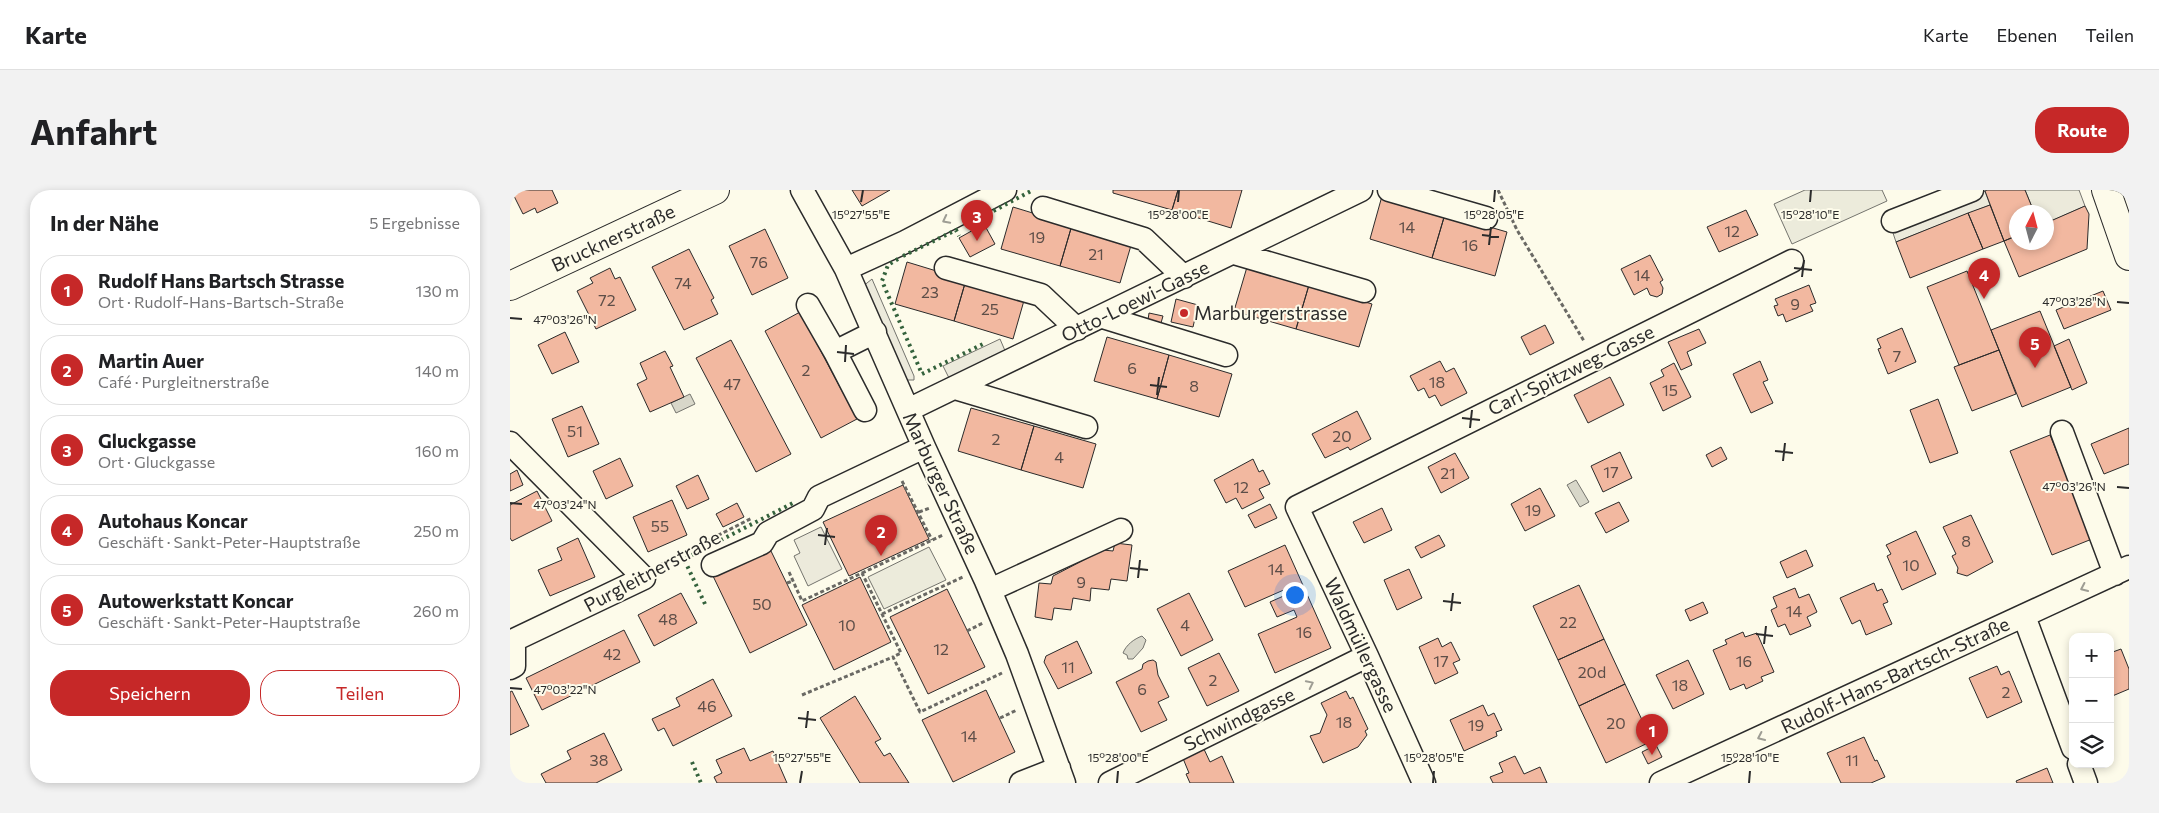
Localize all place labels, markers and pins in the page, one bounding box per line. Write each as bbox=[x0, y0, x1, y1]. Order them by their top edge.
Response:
pin: 3 bbox=[961, 200, 993, 241]
pin: 4 bbox=[1968, 258, 2000, 299]
place label: Marburgerstrasse bbox=[1194, 301, 1347, 324]
marker: Marburgerstrasse bbox=[1178, 307, 1190, 319]
pin: 5 bbox=[2019, 327, 2051, 368]
pin: 2 bbox=[865, 515, 897, 556]
pin: 1 bbox=[1636, 714, 1668, 755]

